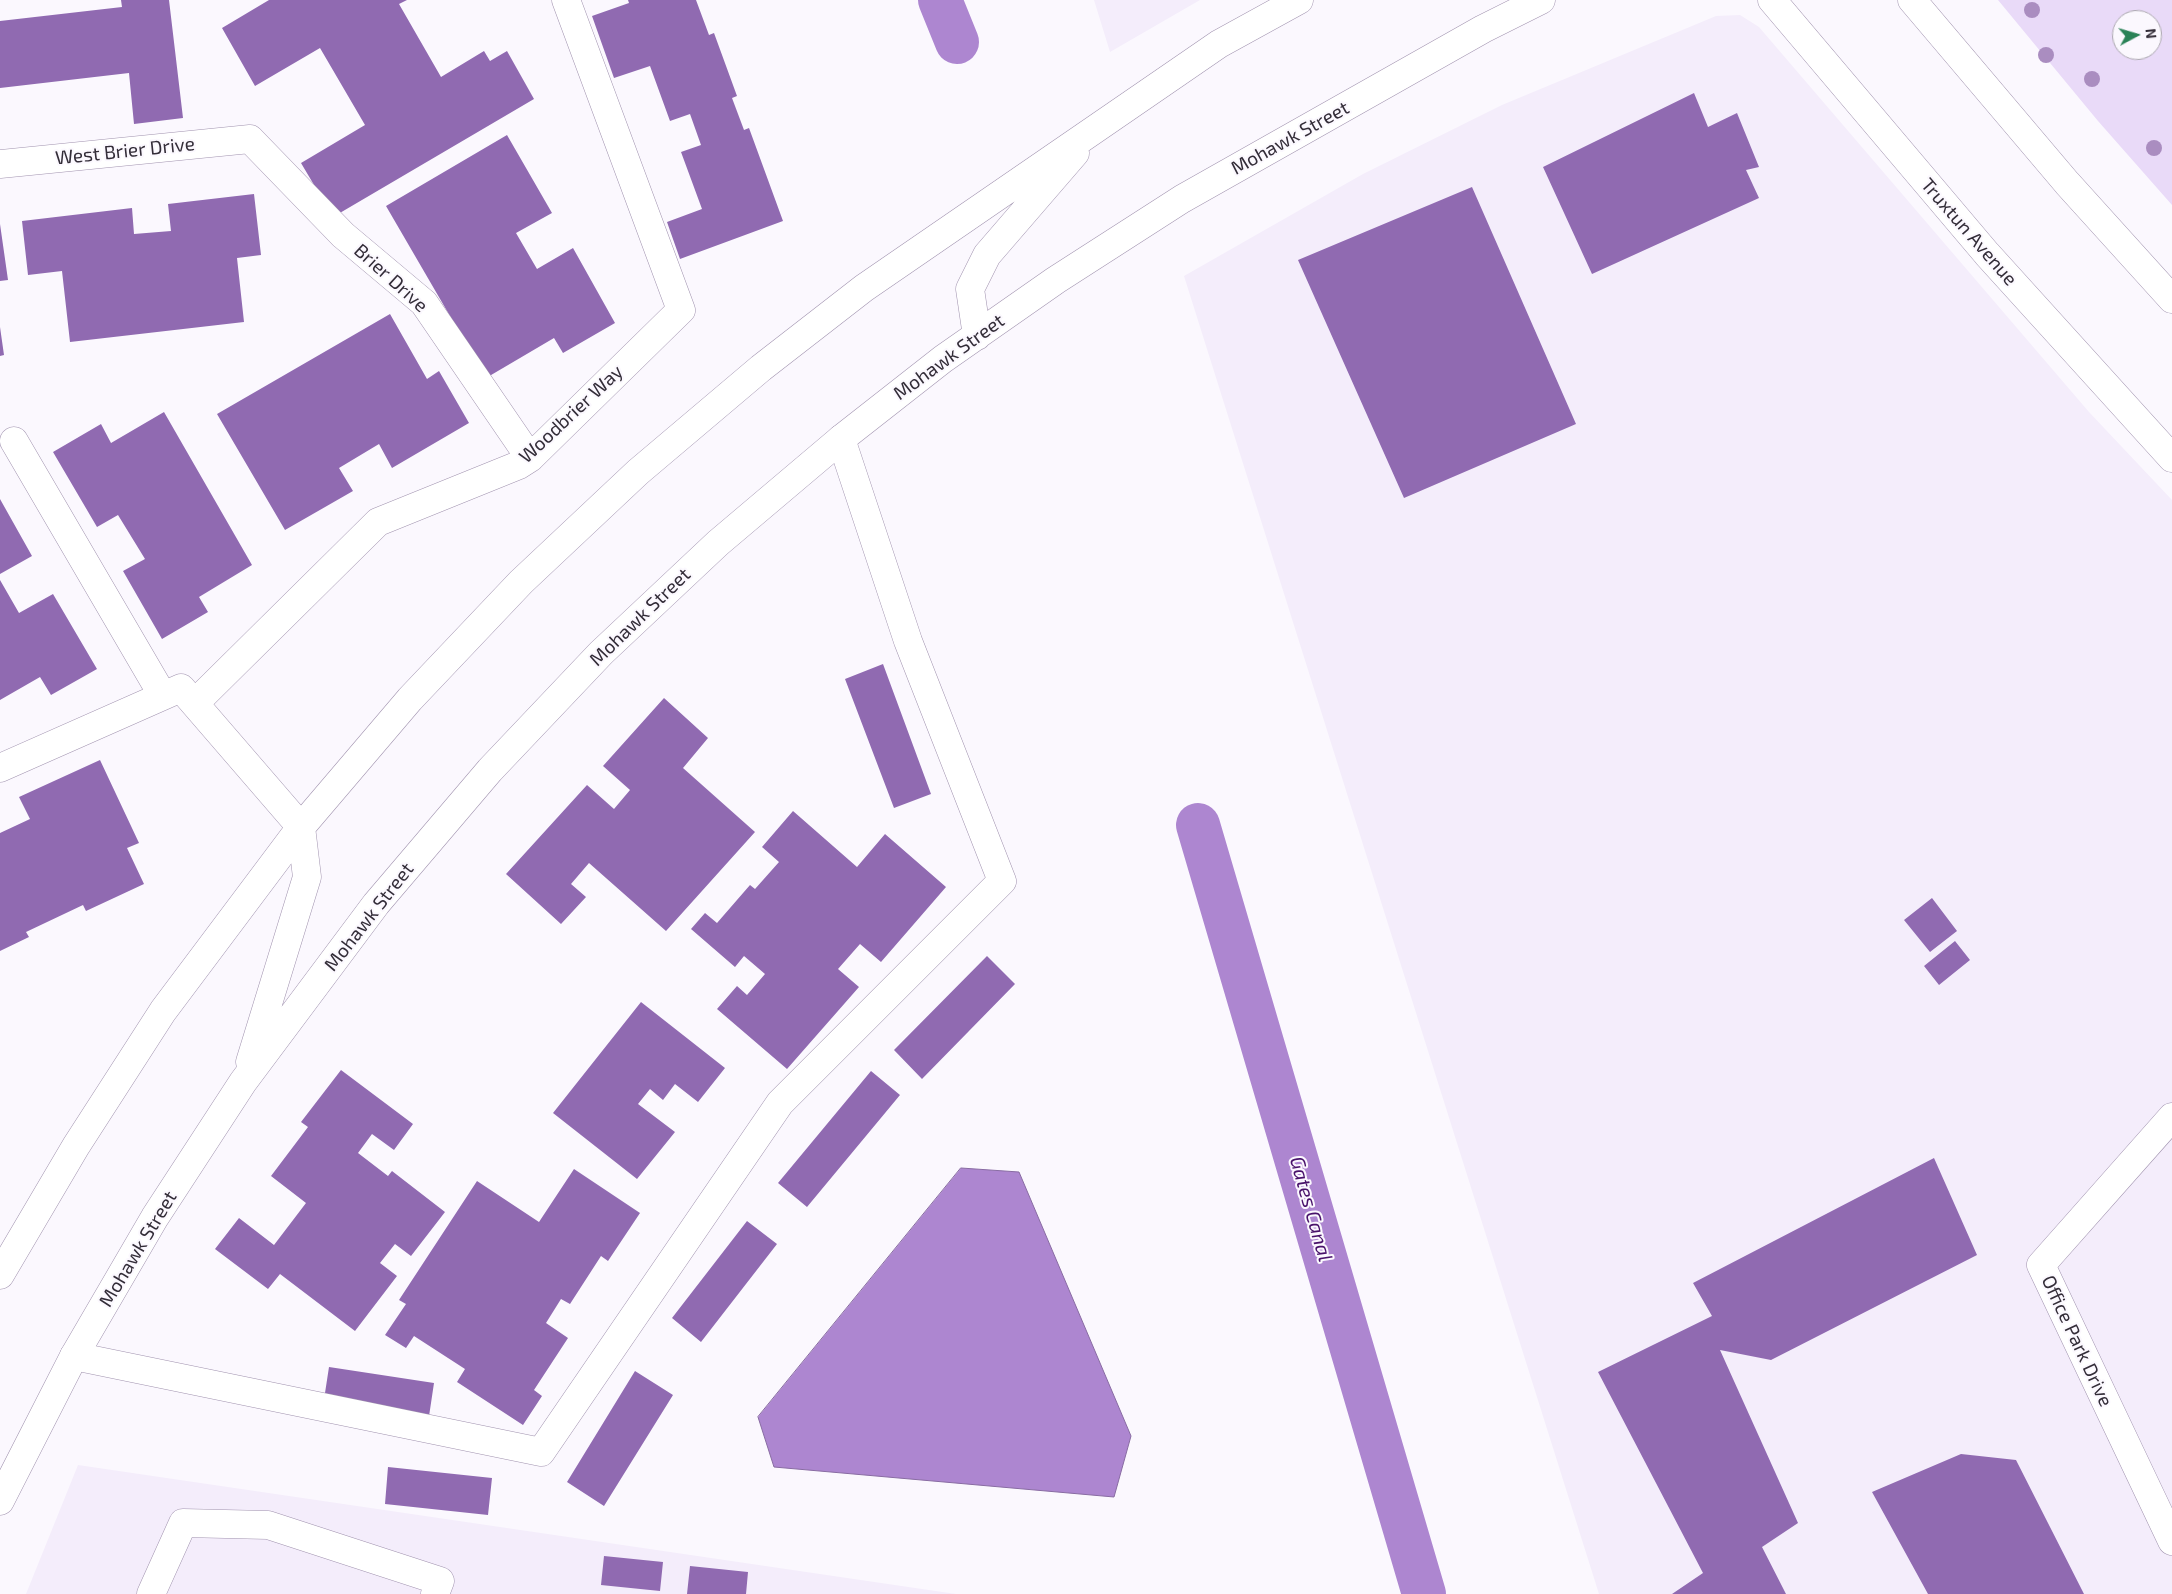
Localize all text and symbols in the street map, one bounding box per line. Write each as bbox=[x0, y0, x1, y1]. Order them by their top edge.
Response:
north arrow bbox=[2112, 10, 2162, 60]
text: N bbox=[2142, 28, 2160, 39]
street label: Mohawk Street bbox=[1227, 96, 1353, 180]
street label: West Brier Drive bbox=[54, 132, 196, 170]
street label: Truxtun Avenue bbox=[1916, 174, 2022, 290]
street label: Brier Drive bbox=[349, 239, 433, 317]
street label: Mohawk Street bbox=[889, 309, 1009, 405]
street label: Woodbrier Way bbox=[514, 360, 628, 468]
street label: Mohawk Street bbox=[585, 563, 695, 671]
street label: Mohawk Street bbox=[320, 858, 418, 976]
water label: Gates Canal bbox=[1285, 1154, 1337, 1264]
street label: Mohawk Street bbox=[94, 1187, 182, 1311]
street label: Office Park Drive bbox=[2037, 1272, 2117, 1410]

